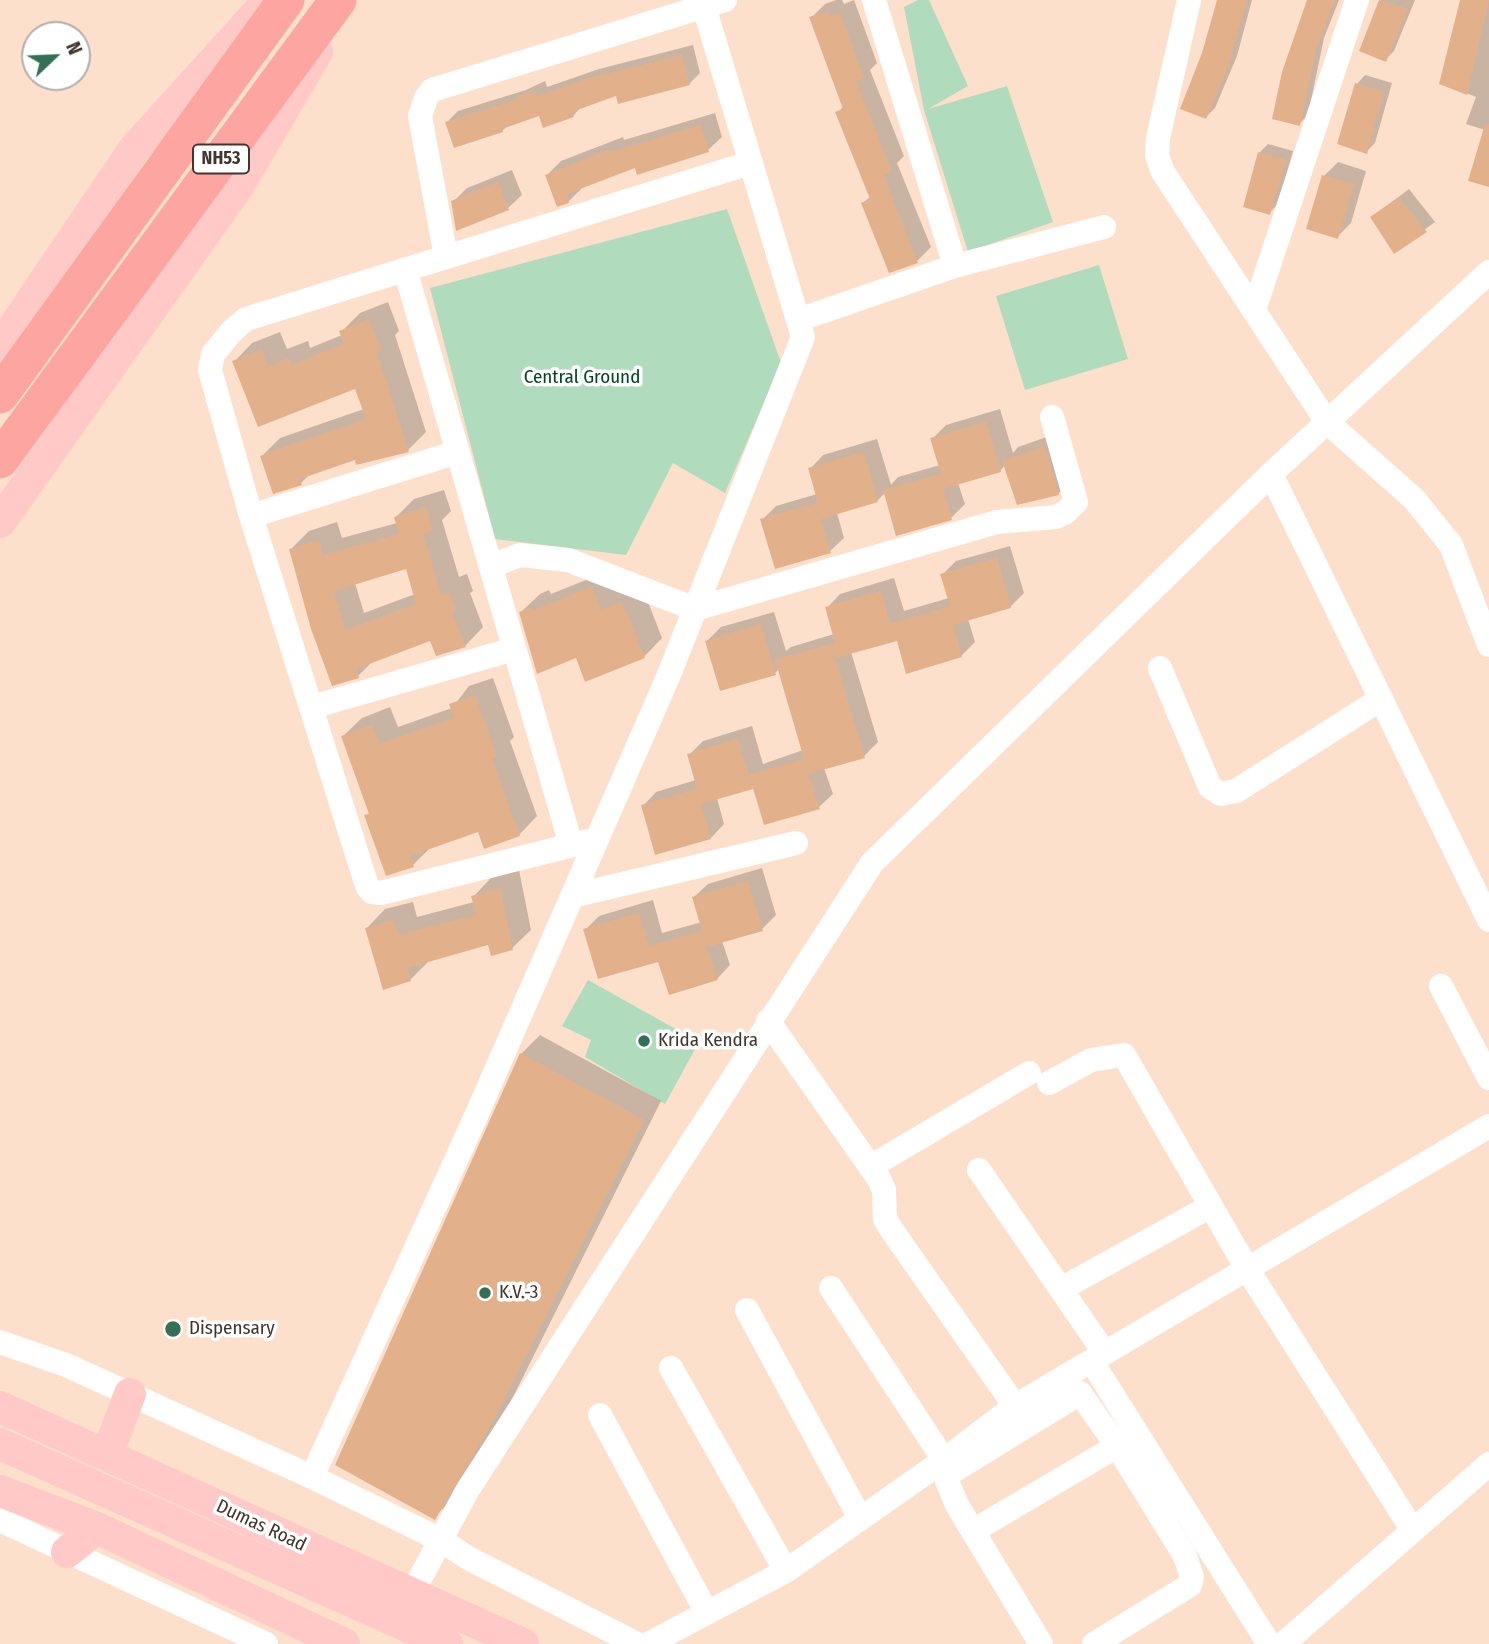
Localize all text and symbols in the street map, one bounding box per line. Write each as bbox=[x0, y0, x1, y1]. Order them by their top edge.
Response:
north arrow bbox=[21, 21, 91, 91]
text: N bbox=[61, 39, 87, 58]
road number: NH53 bbox=[193, 144, 249, 174]
park label: Central Ground bbox=[524, 367, 640, 389]
place label: Krida Kendra bbox=[658, 1030, 758, 1052]
marker: Krida Kendra bbox=[636, 1033, 652, 1049]
place label: K.V.-3 bbox=[499, 1282, 538, 1304]
marker: K.V.-3 bbox=[477, 1285, 493, 1301]
place label: Dispensary bbox=[189, 1318, 275, 1340]
marker: Dispensary bbox=[163, 1319, 183, 1339]
street label: Dumas Road bbox=[212, 1495, 310, 1557]

